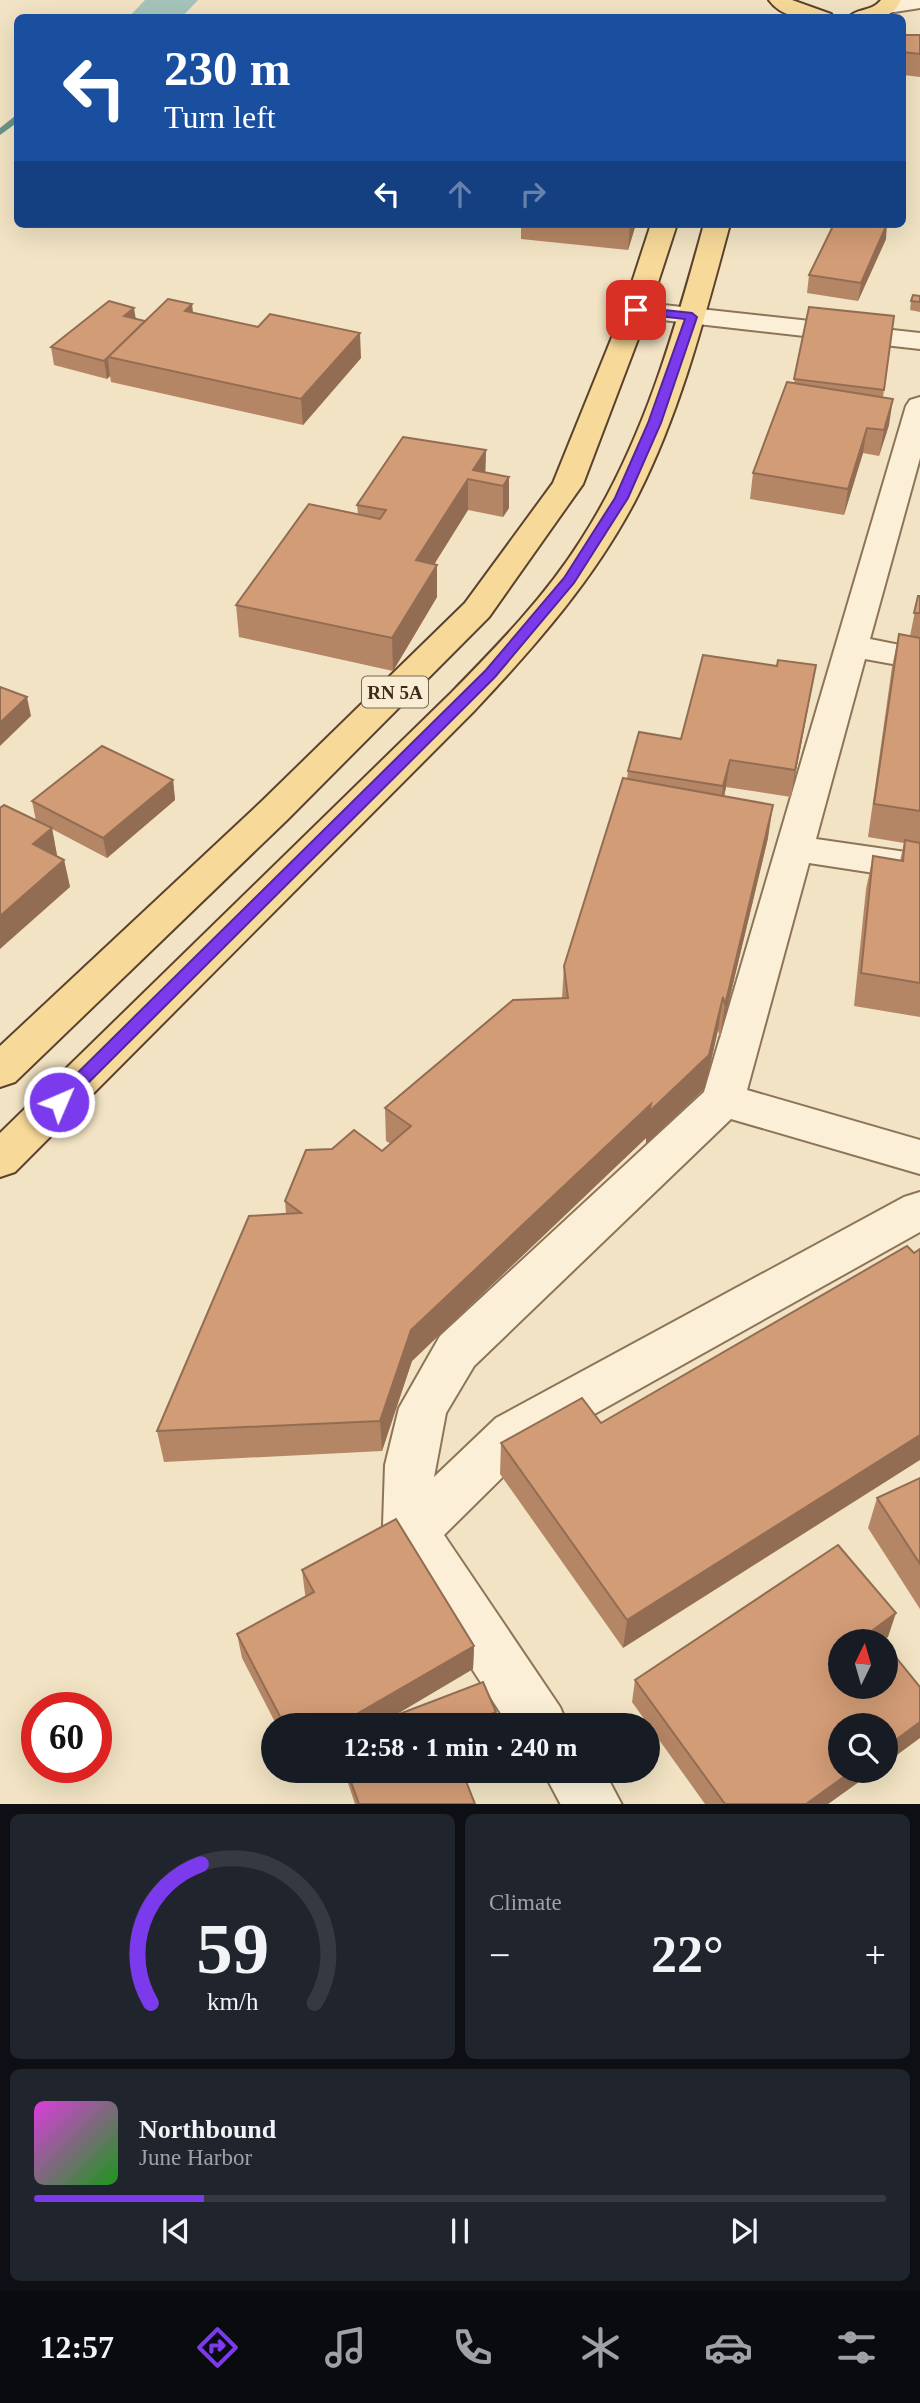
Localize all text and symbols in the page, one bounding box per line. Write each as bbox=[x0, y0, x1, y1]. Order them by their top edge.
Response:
text: 230 m bbox=[164, 41, 291, 96]
icon: left bbox=[49, 42, 140, 133]
text: Turn left bbox=[164, 99, 276, 135]
icon: left bbox=[368, 175, 406, 213]
icon: ahead bbox=[441, 175, 479, 213]
icon: right bbox=[514, 175, 552, 213]
pin bbox=[606, 280, 666, 340]
icon: arrive bbox=[617, 291, 655, 329]
road number: RN 5A bbox=[362, 677, 428, 708]
position arrow bbox=[22, 1065, 96, 1139]
north arrow bbox=[828, 1629, 898, 1699]
map controls bbox=[828, 1629, 898, 1783]
speed limit sign: 60 bbox=[21, 1692, 112, 1783]
button: search bbox=[828, 1713, 898, 1783]
text: 12:58 · 1 min · 240 m bbox=[344, 1733, 578, 1762]
text: Climate bbox=[489, 1890, 562, 1915]
text: 59 bbox=[196, 1908, 269, 1989]
text: 22° bbox=[651, 1926, 724, 1983]
text: − bbox=[489, 1934, 510, 1976]
text: + bbox=[865, 1934, 886, 1976]
text: km/h bbox=[207, 1987, 259, 2014]
text: Northbound bbox=[139, 2115, 276, 2144]
text: June Harbor bbox=[139, 2145, 252, 2170]
icon: previous bbox=[157, 2212, 195, 2250]
icon: pause bbox=[441, 2212, 479, 2250]
icon: next bbox=[725, 2212, 763, 2250]
icon: directions bbox=[193, 2323, 242, 2372]
icon: music bbox=[321, 2323, 370, 2372]
icon: phone bbox=[448, 2323, 497, 2372]
icon: climate bbox=[576, 2323, 625, 2372]
icon: car bbox=[704, 2323, 753, 2372]
icon: filters bbox=[832, 2323, 881, 2372]
text: 12:57 bbox=[39, 2329, 114, 2365]

